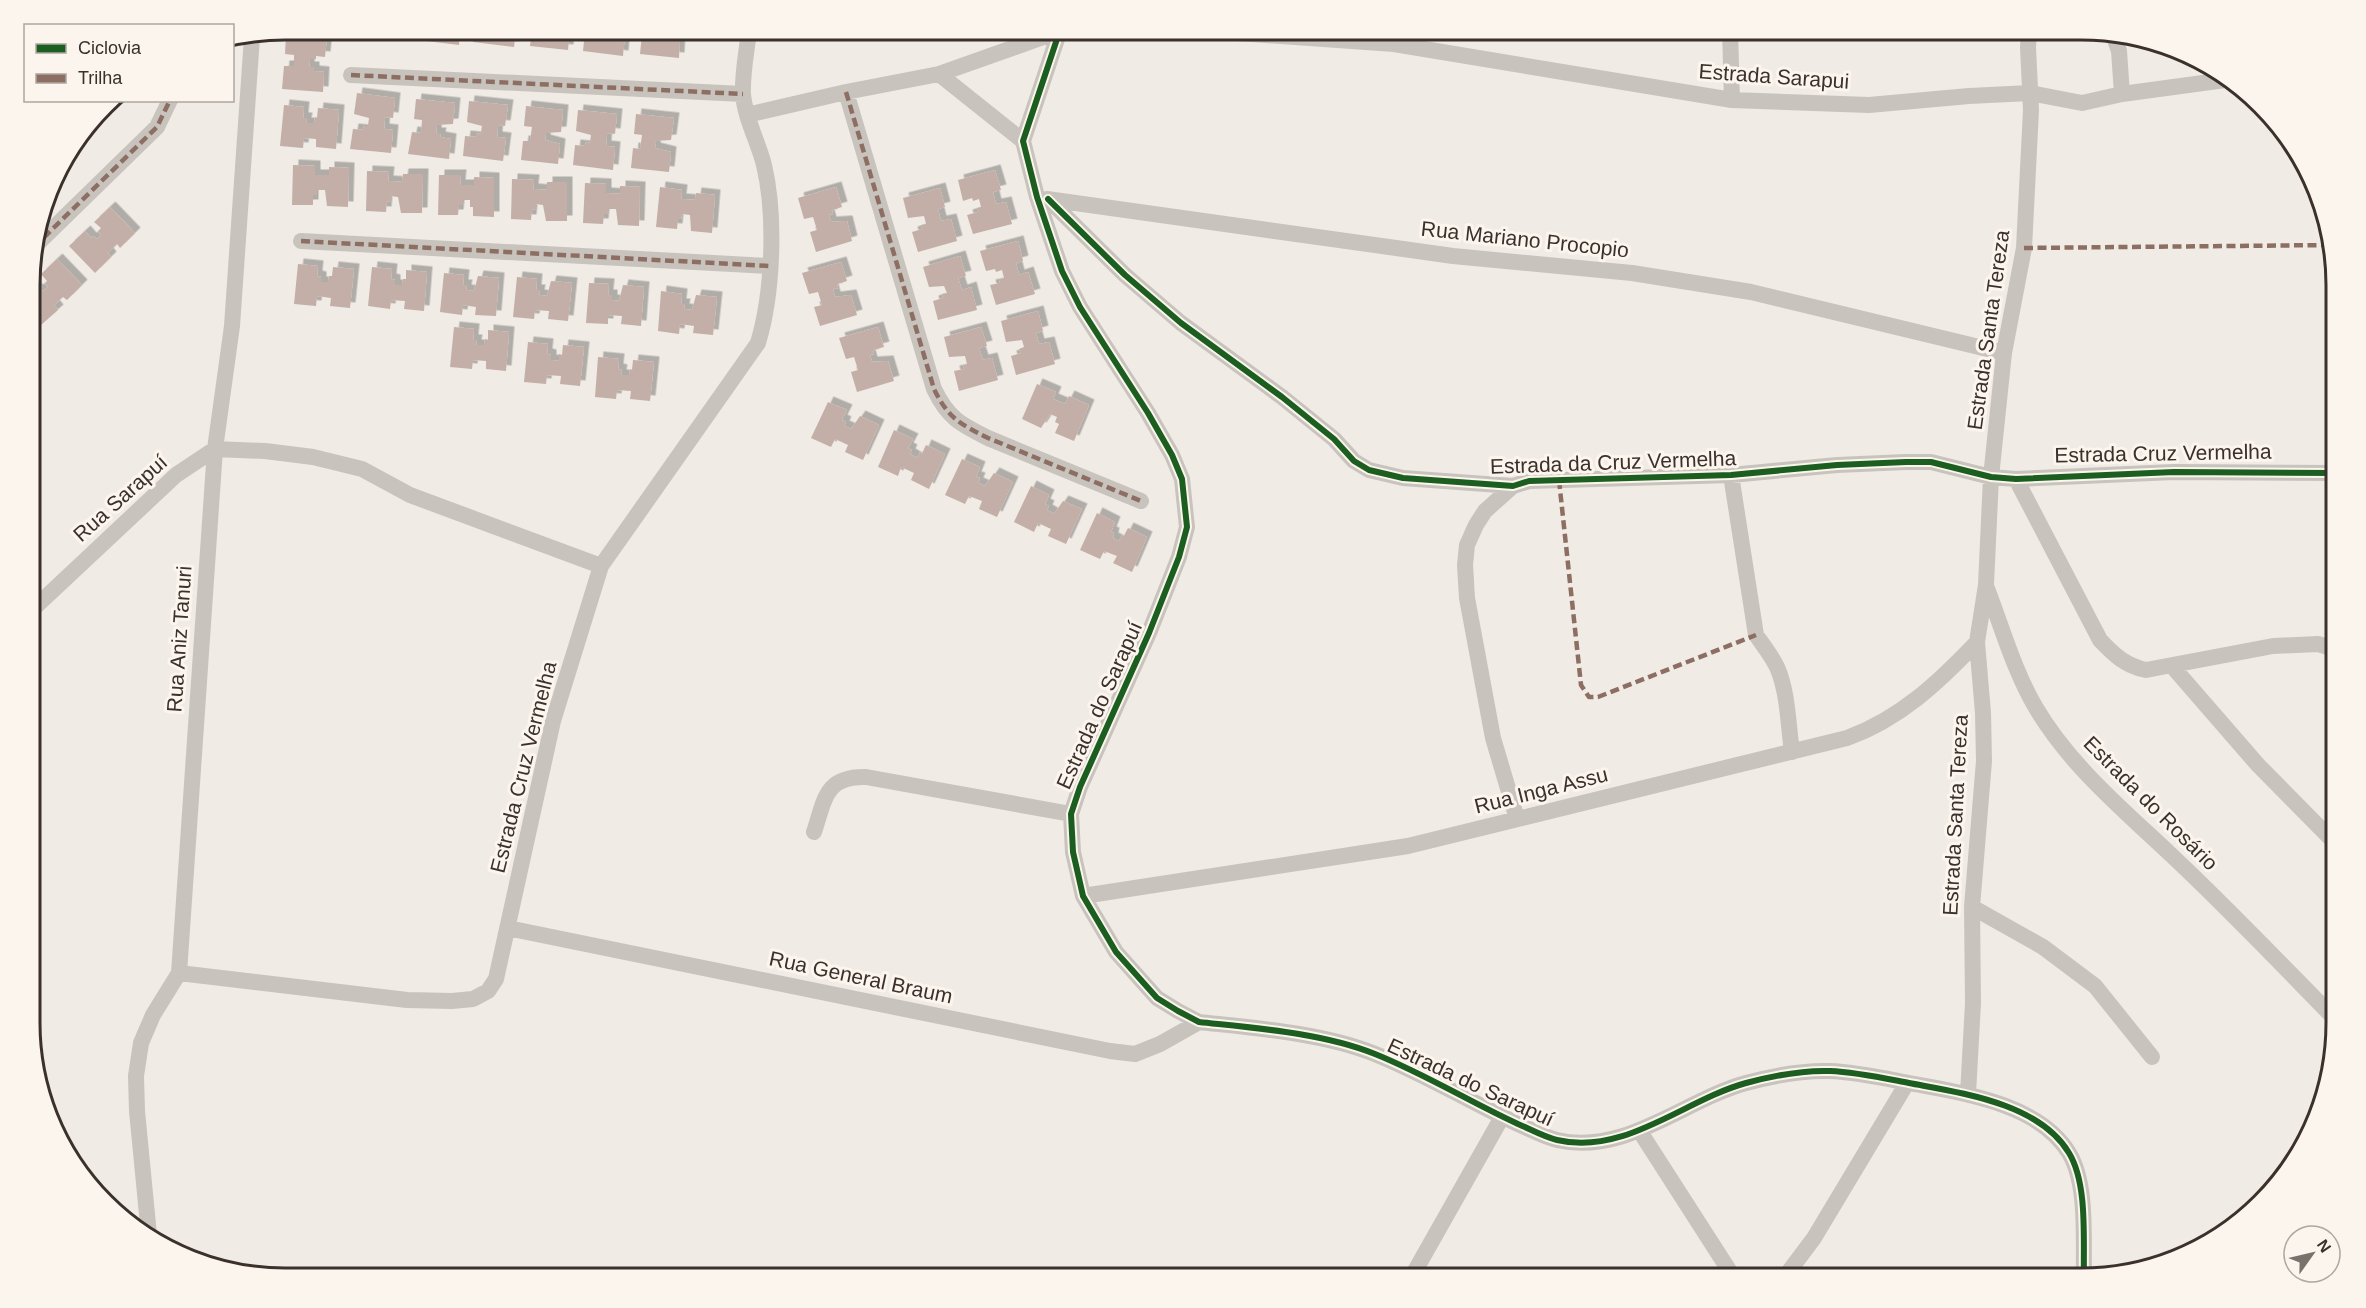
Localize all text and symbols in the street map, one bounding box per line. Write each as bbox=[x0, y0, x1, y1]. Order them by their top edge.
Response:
legend bbox=[24, 24, 234, 102]
text: Ciclovia bbox=[78, 38, 142, 58]
street label: Estrada Sarapui bbox=[1698, 59, 1850, 93]
text: Trilha bbox=[78, 68, 123, 88]
street label: Rua Mariano Procopio bbox=[1420, 217, 1630, 261]
street label: Estrada Santa Tereza bbox=[1963, 228, 2013, 431]
street label: Estrada Cruz Vermelha bbox=[2054, 440, 2272, 466]
street label: Estrada da Cruz Vermelha bbox=[1490, 446, 1737, 478]
street label: Rua Sarapuí bbox=[68, 450, 172, 546]
street label: Rua Aniz Tanuri bbox=[162, 565, 196, 713]
street label: Estrada do Sarapuí bbox=[1052, 618, 1146, 792]
street label: Estrada Cruz Vermelha bbox=[486, 659, 560, 875]
street label: Estrada Santa Tereza bbox=[1938, 713, 1972, 916]
street label: Estrada do Rosário bbox=[2079, 731, 2223, 875]
street label: Rua Inga Assu bbox=[1472, 762, 1610, 818]
street label: Rua General Braum bbox=[767, 946, 955, 1008]
street label: Estrada do Sarapuí bbox=[1384, 1033, 1558, 1131]
north arrow bbox=[2282, 1224, 2342, 1284]
text: N bbox=[2314, 1236, 2334, 1255]

